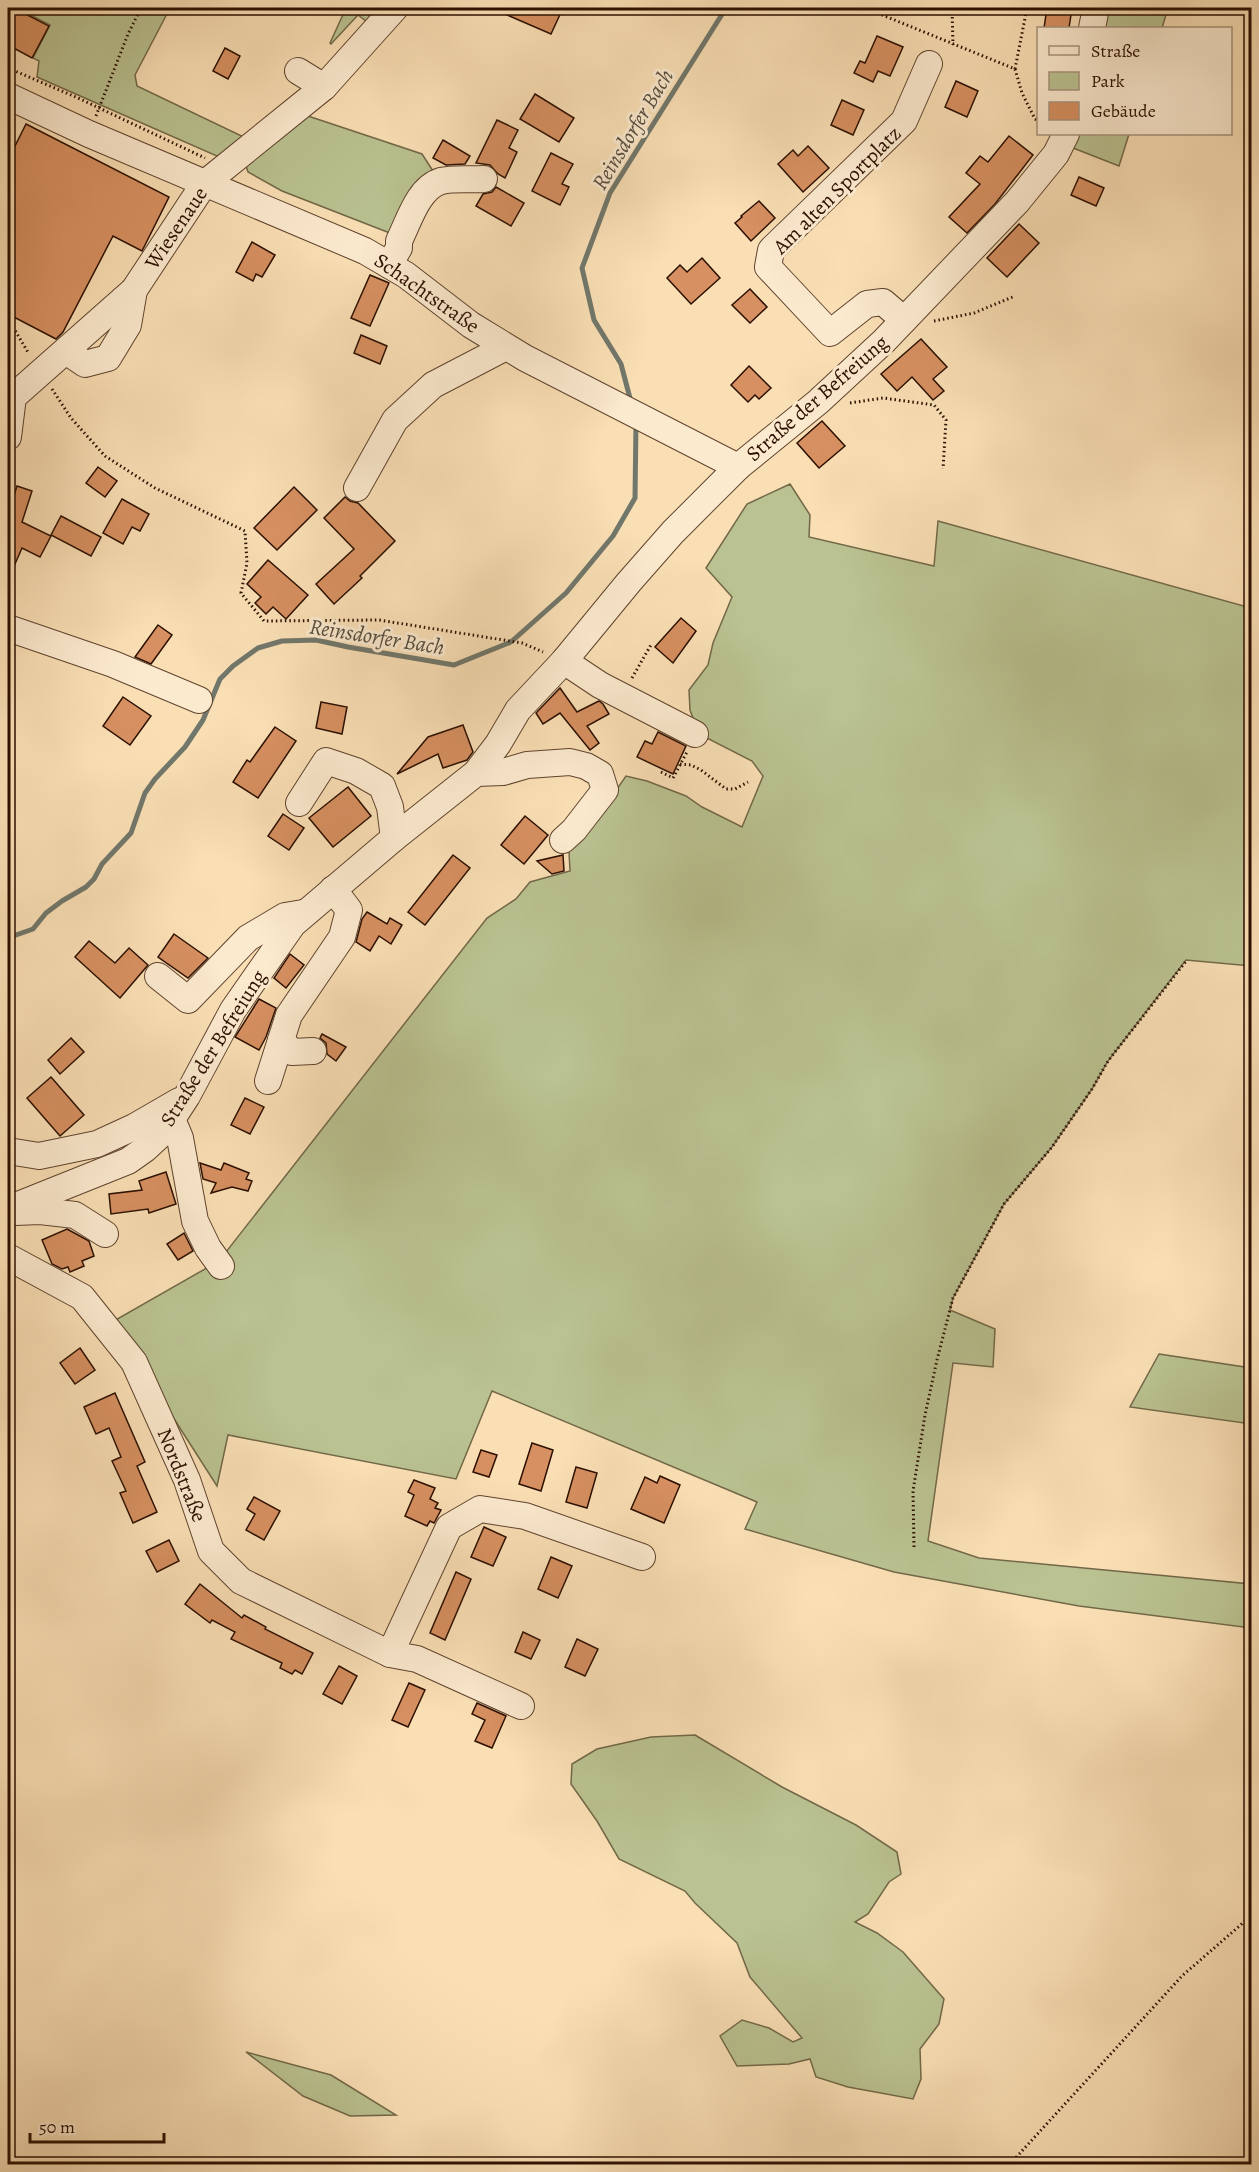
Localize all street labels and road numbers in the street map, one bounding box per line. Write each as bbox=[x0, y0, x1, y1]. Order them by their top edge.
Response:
street label: Am alten Sportplatz bbox=[766, 120, 907, 261]
street label: Wiesenaue bbox=[138, 181, 214, 276]
street label: Schachtstraße bbox=[369, 246, 485, 340]
street label: Straße der Befreiung bbox=[740, 328, 894, 468]
street label: Straße der Befreiung bbox=[153, 964, 273, 1132]
street label: Nordstraße bbox=[150, 1424, 214, 1526]

